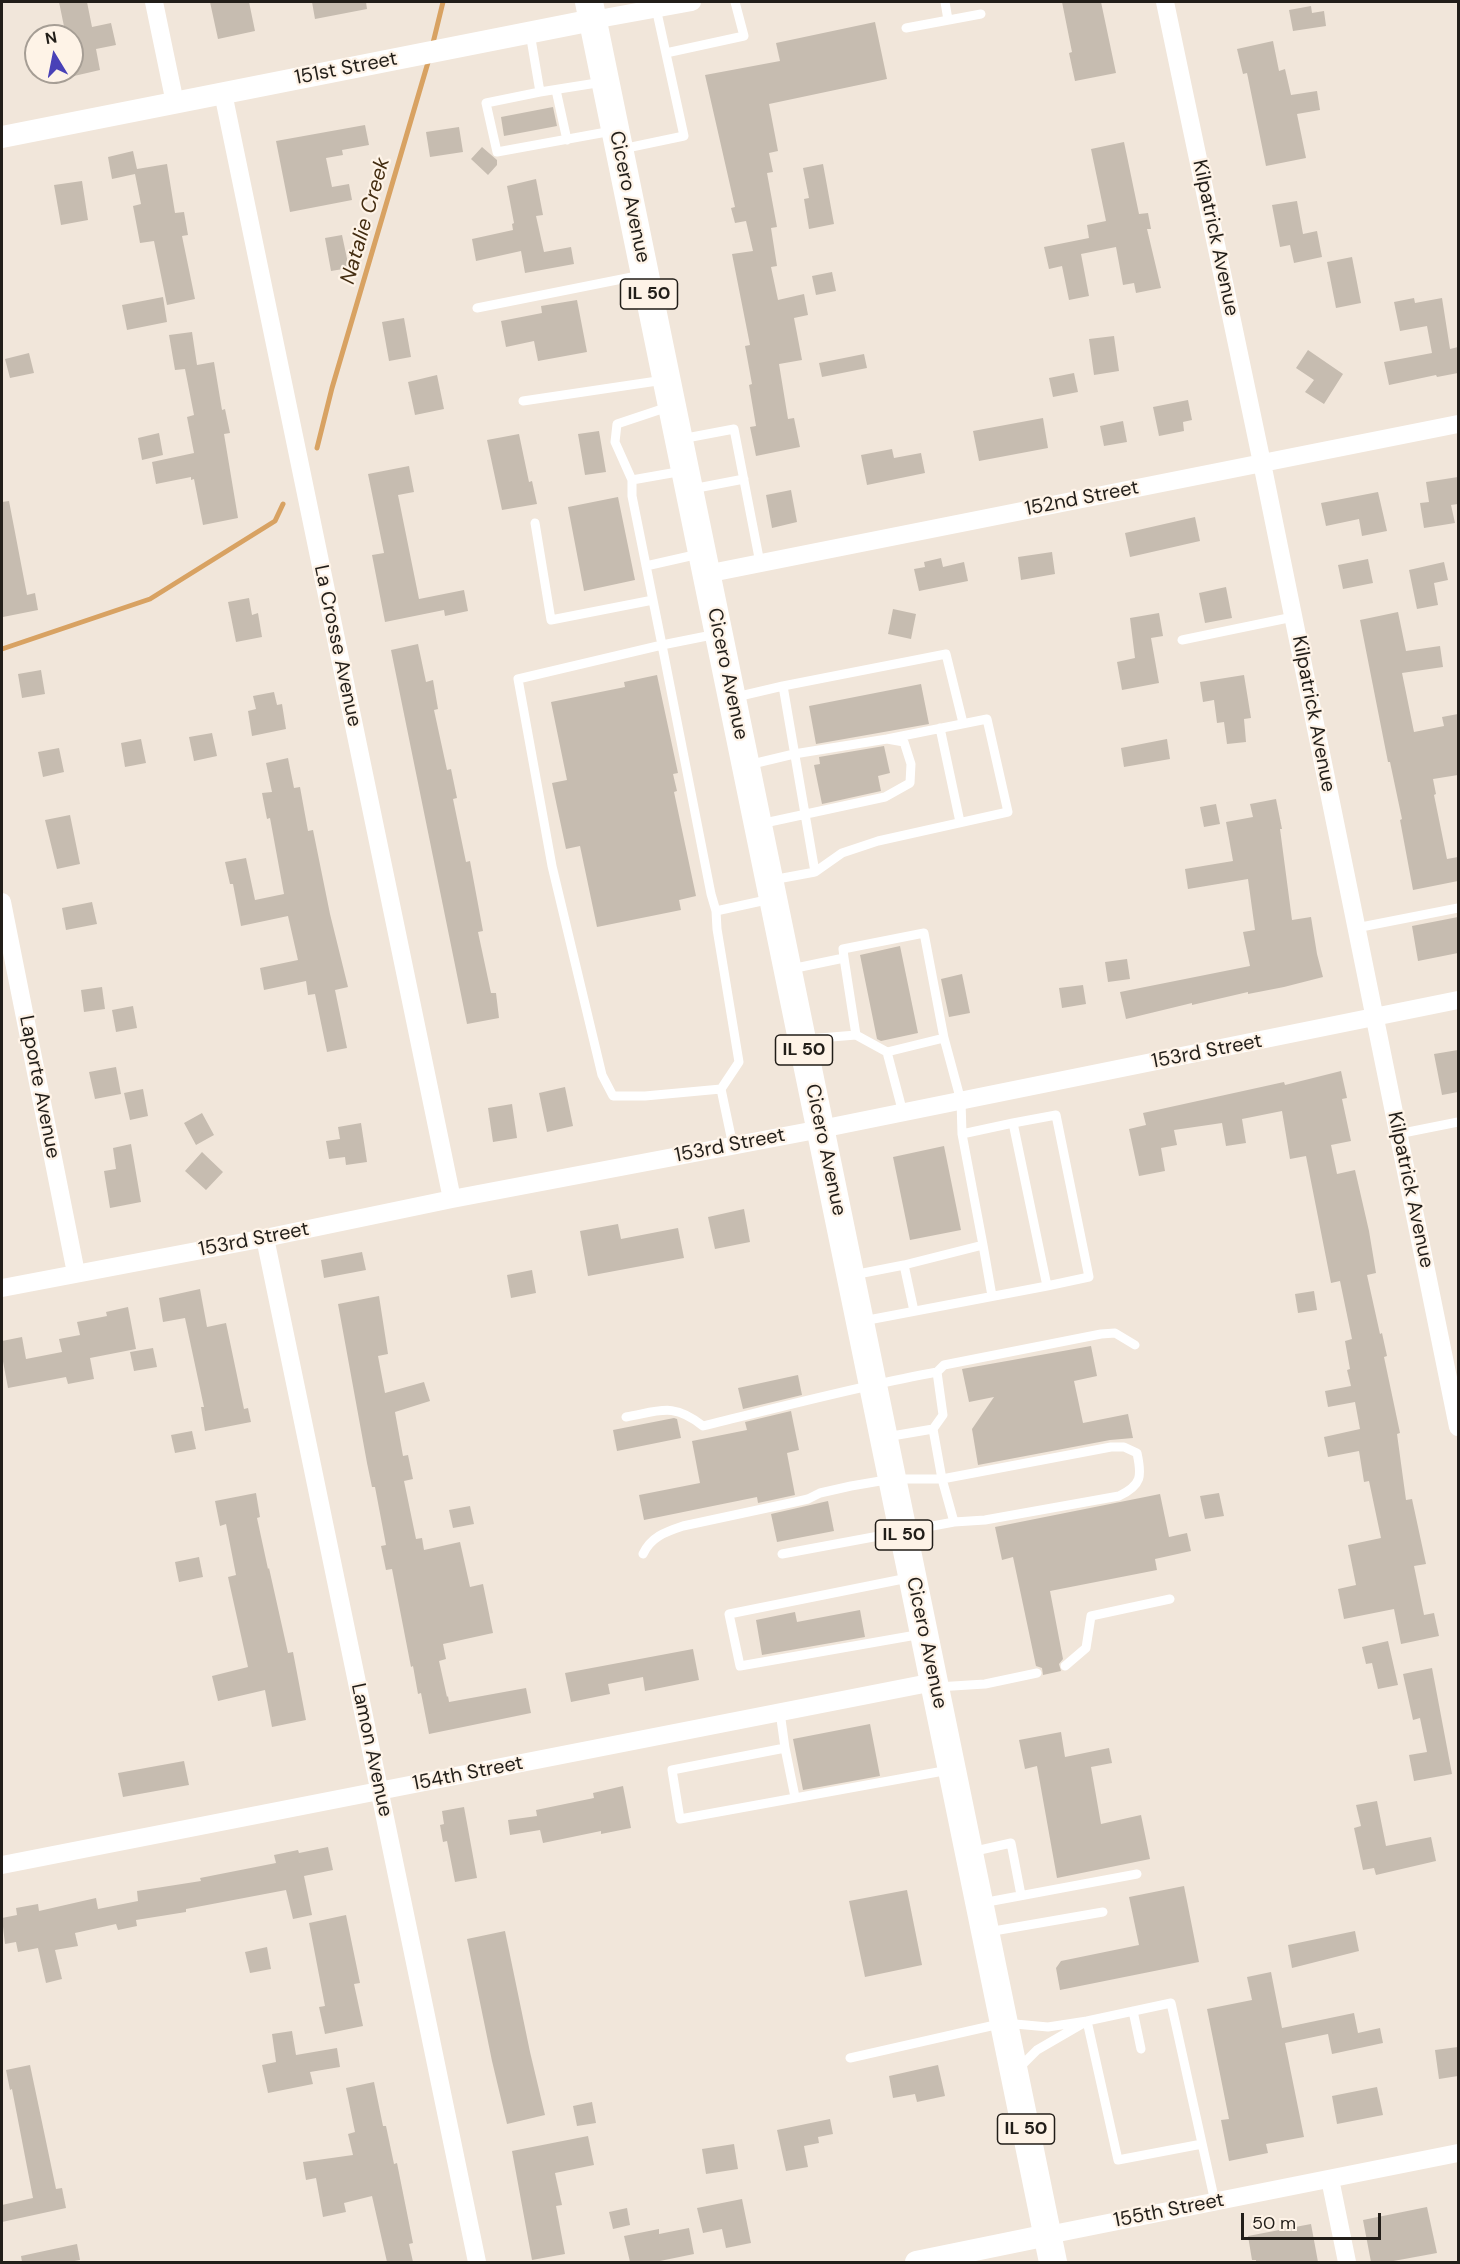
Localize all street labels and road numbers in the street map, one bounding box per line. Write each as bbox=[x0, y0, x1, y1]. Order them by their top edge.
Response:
street label: 151st Street bbox=[293, 47, 399, 91]
street label: Cicero Avenue bbox=[603, 129, 655, 265]
street label: Kilpatrick Avenue bbox=[1187, 158, 1243, 318]
road number: IL 50 bbox=[620, 279, 678, 309]
street label: 152nd Street bbox=[1023, 476, 1141, 522]
street label: La Crosse Avenue bbox=[308, 563, 366, 729]
street label: Cicero Avenue bbox=[701, 606, 753, 742]
street label: Kilpatrick Avenue bbox=[1286, 634, 1340, 794]
street label: Laporte Avenue bbox=[13, 1013, 65, 1161]
street label: 153rd Street bbox=[1150, 1030, 1264, 1074]
road number: IL 50 bbox=[776, 1035, 832, 1065]
street label: Cicero Avenue bbox=[799, 1082, 851, 1218]
street label: Kilpatrick Avenue bbox=[1382, 1110, 1438, 1270]
street label: 153rd Street bbox=[673, 1124, 787, 1168]
street label: 153rd Street bbox=[197, 1218, 311, 1262]
road number: IL 50 bbox=[876, 1520, 932, 1550]
street label: Cicero Avenue bbox=[900, 1575, 952, 1711]
street label: Lamon Avenue bbox=[345, 1681, 397, 1819]
street label: 154th Street bbox=[411, 1752, 525, 1796]
road number: IL 50 bbox=[998, 2114, 1054, 2144]
street label: 155th Street bbox=[1112, 2189, 1226, 2233]

